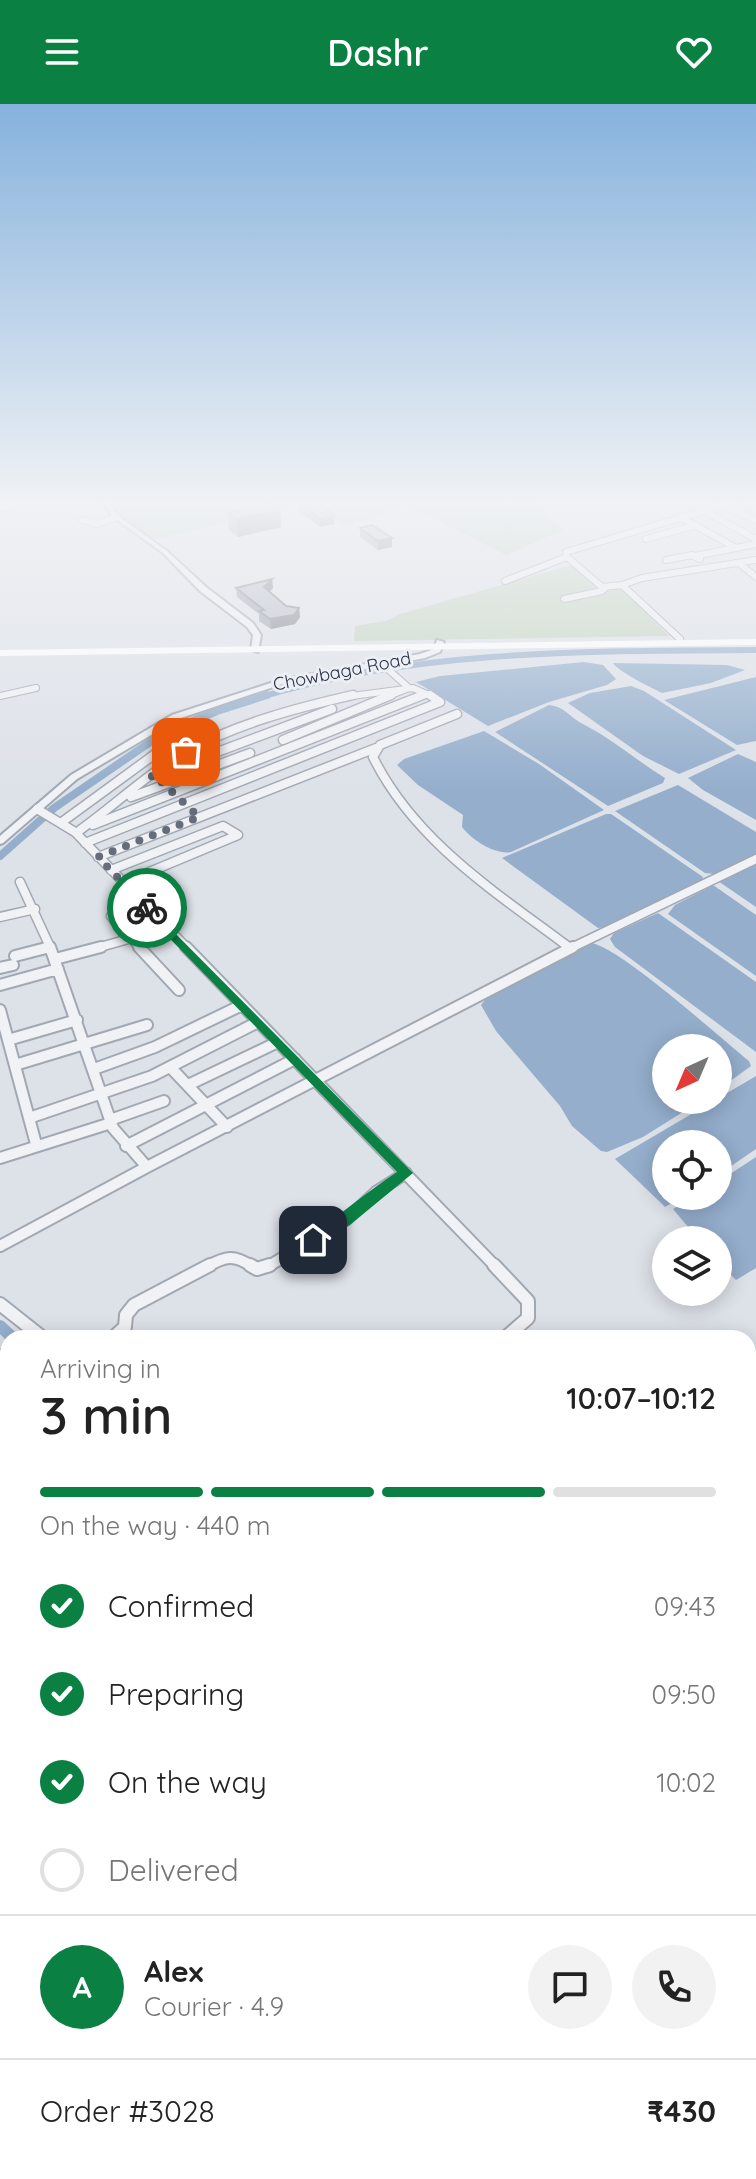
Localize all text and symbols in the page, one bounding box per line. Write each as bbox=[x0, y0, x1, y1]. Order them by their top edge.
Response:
icon: menu bbox=[40, 30, 84, 74]
text: Dashr bbox=[327, 30, 429, 75]
icon: heart bbox=[672, 30, 716, 74]
street label: Chowbaga Road bbox=[271, 646, 413, 696]
pin bbox=[152, 718, 220, 786]
icon: bag bbox=[164, 730, 208, 774]
courier bbox=[107, 868, 187, 948]
icon: bike bbox=[125, 886, 169, 930]
north arrow bbox=[652, 1034, 732, 1114]
map controls bbox=[652, 1034, 732, 1306]
button: locate bbox=[652, 1130, 732, 1210]
pin bbox=[279, 1206, 347, 1274]
icon: home bbox=[291, 1218, 335, 1262]
button: layers bbox=[652, 1226, 732, 1306]
text: Arriving in bbox=[40, 1352, 161, 1385]
text: 10:07–10:12 bbox=[566, 1379, 716, 1417]
text: 3 min bbox=[40, 1382, 173, 1447]
text: On the way · 440 m bbox=[40, 1509, 271, 1542]
icon: check bbox=[40, 1584, 84, 1628]
text: Confirmed bbox=[108, 1587, 254, 1625]
text: 09:43 bbox=[654, 1590, 716, 1623]
icon: check bbox=[40, 1672, 84, 1716]
text: Preparing bbox=[108, 1675, 244, 1713]
text: 09:50 bbox=[652, 1678, 716, 1711]
icon: check bbox=[40, 1760, 84, 1804]
text: On the way bbox=[108, 1763, 267, 1801]
text: 10:02 bbox=[656, 1766, 716, 1799]
text: Delivered bbox=[108, 1851, 239, 1889]
button: chat bbox=[528, 1945, 612, 2029]
button: phone bbox=[632, 1945, 716, 2029]
text: Alex bbox=[144, 1952, 203, 1990]
text: A bbox=[72, 1968, 92, 2006]
text: Courier · 4.9 bbox=[144, 1990, 284, 2023]
text: Order #3028 bbox=[40, 2092, 215, 2130]
text: ₹430 bbox=[647, 2092, 716, 2130]

